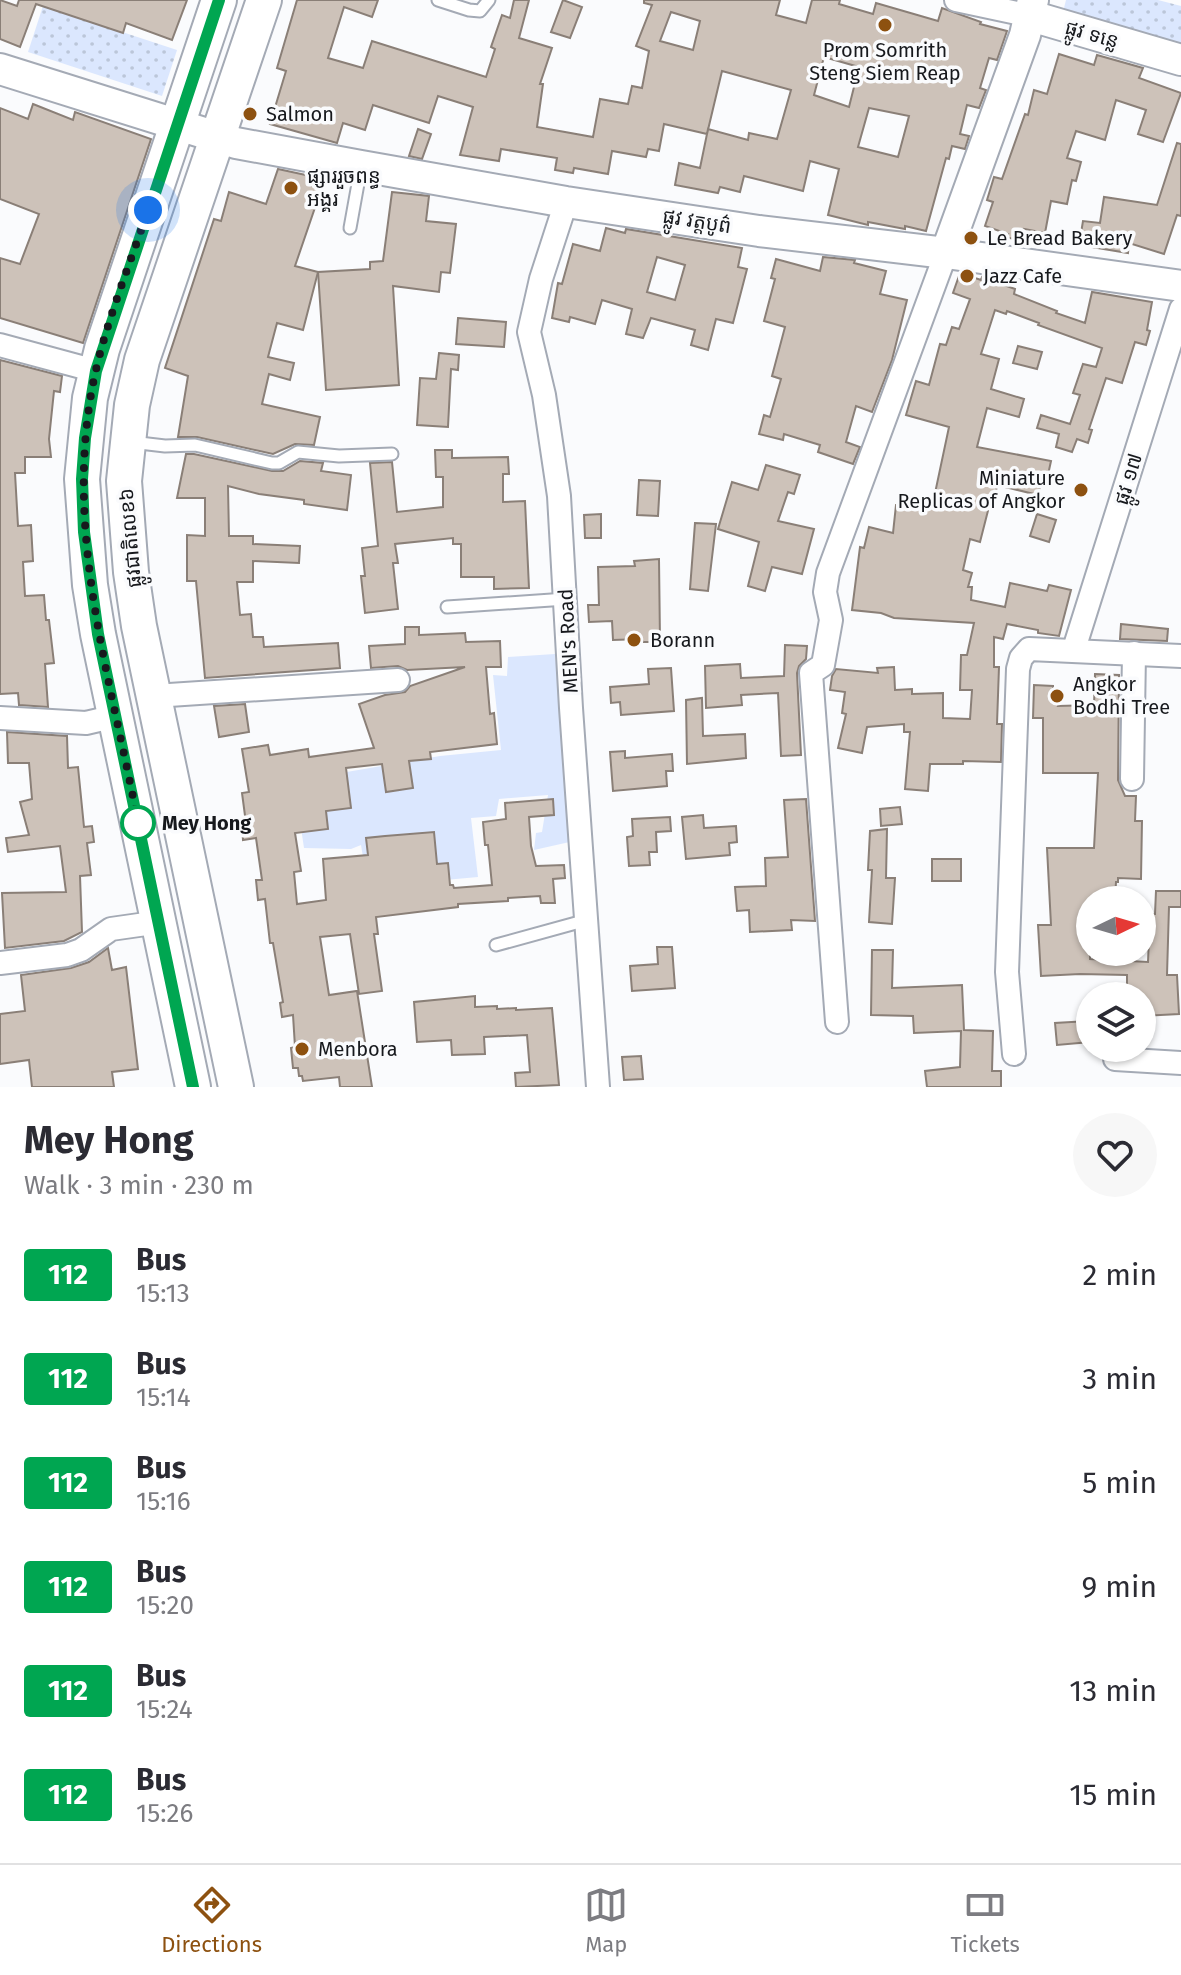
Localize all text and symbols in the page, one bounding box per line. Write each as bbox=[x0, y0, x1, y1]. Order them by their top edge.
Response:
street label: ផ្លូវ ទន្លេ bbox=[1060, 15, 1122, 60]
marker: Prom Somrith Steng Siem Reap bbox=[876, 16, 894, 34]
place label: Prom Somrith Steng Siem Reap bbox=[809, 38, 961, 85]
place label: Salmon bbox=[266, 102, 334, 126]
marker: Salmon bbox=[241, 105, 259, 123]
place label: ផ្សាររួចពន្ធ អង្គរ bbox=[307, 164, 381, 212]
marker: ផ្សាររួចពន្ធ អង្គរ bbox=[282, 179, 300, 197]
your location bbox=[128, 190, 168, 230]
street label: ផ្លូវ វត្តបូព៌ bbox=[660, 204, 733, 245]
place label: Le Bread Bakery bbox=[987, 226, 1132, 250]
marker: Le Bread Bakery bbox=[962, 229, 980, 247]
place label: Jazz Cafe bbox=[983, 264, 1062, 288]
marker: Jazz Cafe bbox=[958, 267, 976, 285]
street label: ផ្លូវ ១៧ bbox=[1109, 450, 1154, 510]
place label: Miniature Replicas of Angkor bbox=[898, 466, 1065, 513]
marker: Miniature Replicas of Angkor bbox=[1072, 481, 1090, 499]
street label: ផ្លូវជាតិលេខ៦ bbox=[114, 486, 153, 589]
street label: MEN's Road bbox=[553, 588, 583, 694]
place label: Borann bbox=[650, 628, 715, 652]
marker: Borann bbox=[625, 631, 643, 649]
place label: Angkor Bodhi Tree bbox=[1073, 672, 1170, 719]
marker: Angkor Bodhi Tree bbox=[1048, 687, 1066, 705]
marker: Mey Hong bbox=[121, 806, 155, 840]
place label: Mey Hong bbox=[162, 811, 252, 835]
north arrow bbox=[1076, 886, 1156, 966]
map controls bbox=[1076, 886, 1156, 1062]
button: layers bbox=[1076, 982, 1156, 1062]
place label: Menbora bbox=[318, 1037, 398, 1061]
marker: Menbora bbox=[293, 1040, 311, 1058]
button: heart bbox=[1073, 1113, 1157, 1197]
text: Mey Hong bbox=[24, 1117, 194, 1163]
text: Walk · 3 min · 230 m bbox=[24, 1170, 254, 1201]
text: Bus bbox=[136, 1242, 186, 1278]
text: 2 min bbox=[1082, 1257, 1157, 1293]
text: 112 bbox=[48, 1258, 88, 1291]
text: 15:13 bbox=[136, 1278, 190, 1309]
text: Bus bbox=[136, 1346, 186, 1382]
text: 3 min bbox=[1082, 1361, 1157, 1397]
text: 112 bbox=[48, 1362, 88, 1395]
text: 15:14 bbox=[136, 1382, 191, 1413]
text: Bus bbox=[136, 1450, 186, 1486]
text: 5 min bbox=[1082, 1465, 1157, 1501]
text: 112 bbox=[48, 1466, 88, 1499]
text: 15:16 bbox=[136, 1486, 191, 1517]
text: Bus bbox=[136, 1554, 186, 1590]
text: 9 min bbox=[1082, 1569, 1157, 1605]
text: 112 bbox=[48, 1570, 88, 1603]
text: 15:20 bbox=[136, 1590, 194, 1621]
text: Bus bbox=[136, 1658, 186, 1694]
text: 13 min bbox=[1069, 1673, 1157, 1709]
text: 112 bbox=[48, 1674, 88, 1707]
text: 15:24 bbox=[136, 1694, 193, 1725]
text: Bus bbox=[136, 1762, 186, 1798]
text: 15 min bbox=[1069, 1777, 1157, 1813]
text: 112 bbox=[48, 1778, 88, 1811]
text: 15:26 bbox=[136, 1798, 193, 1829]
tab: Directions bbox=[161, 1883, 262, 1958]
tab: Map bbox=[584, 1883, 628, 1958]
tab: Tickets bbox=[951, 1883, 1020, 1958]

